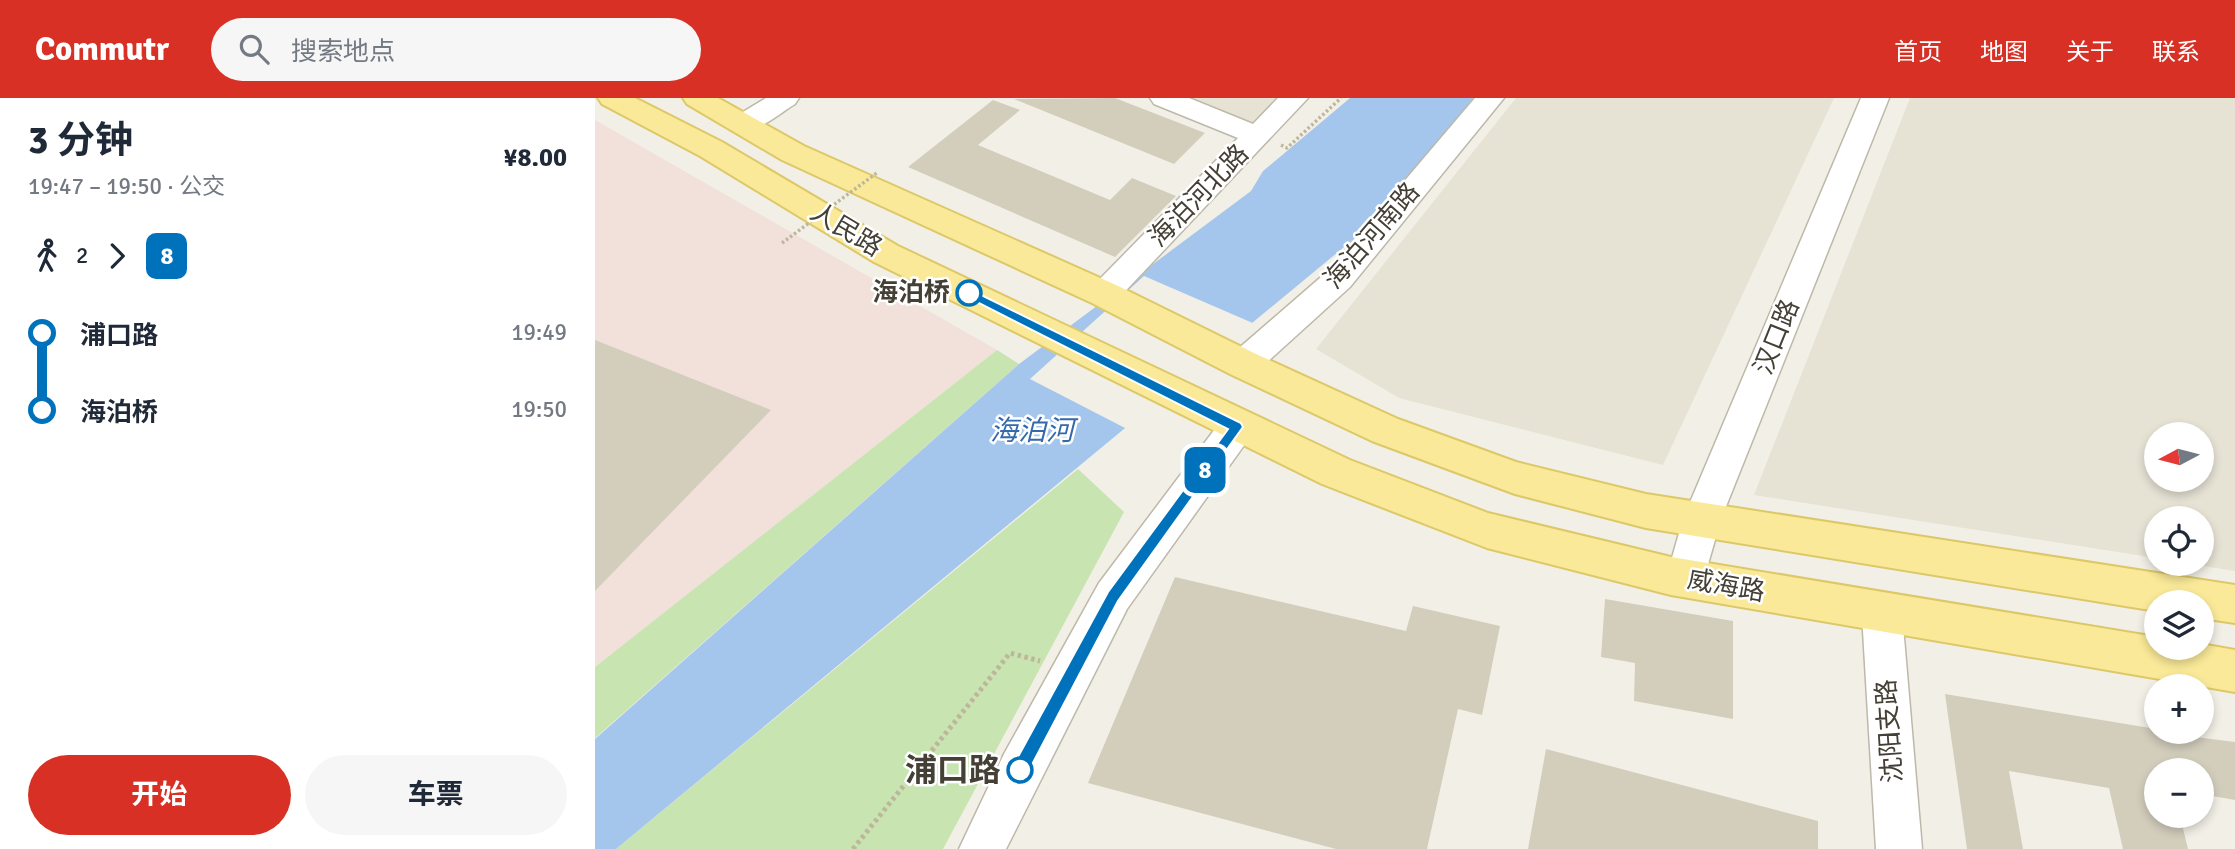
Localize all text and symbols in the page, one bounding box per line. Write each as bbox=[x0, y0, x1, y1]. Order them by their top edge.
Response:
search box bbox=[211, 18, 701, 81]
text: Commutr bbox=[35, 29, 169, 70]
icon: search bbox=[235, 30, 273, 68]
text: 搜索地点 bbox=[291, 36, 395, 68]
text: 首页 bbox=[1894, 37, 1942, 67]
text: 地图 bbox=[1980, 37, 2028, 67]
text: 关于 bbox=[2066, 37, 2114, 67]
text: 联系 bbox=[2152, 37, 2200, 67]
text: 3 分钟 bbox=[28, 117, 133, 164]
street label: 海泊河北路 bbox=[1142, 138, 1256, 254]
text: ¥8.00 bbox=[503, 142, 567, 174]
text: 19:47 – 19:50 · 公交 bbox=[28, 172, 225, 201]
street label: 海泊河南路 bbox=[1317, 176, 1427, 296]
street label: 人民路 bbox=[804, 196, 888, 264]
icon: walk bbox=[28, 237, 66, 275]
icon: forward bbox=[98, 237, 136, 275]
text: 2 bbox=[76, 241, 88, 270]
text: 8 bbox=[160, 241, 173, 271]
place label: 海泊桥 bbox=[872, 277, 950, 309]
marker: 海泊桥 bbox=[956, 280, 982, 306]
street label: 汉口路 bbox=[1748, 295, 1806, 379]
text: 19:49 bbox=[511, 318, 567, 347]
text: 浦口路 bbox=[80, 320, 158, 352]
text: 19:50 bbox=[511, 395, 567, 424]
text: 海泊桥 bbox=[80, 397, 158, 429]
water label: 海泊河 bbox=[990, 414, 1079, 448]
north arrow bbox=[2144, 422, 2214, 492]
map controls bbox=[2144, 422, 2214, 828]
line badge: 8 bbox=[1182, 447, 1228, 493]
text: 8 bbox=[1199, 455, 1211, 485]
button: locate bbox=[2144, 506, 2214, 576]
street label: 威海路 bbox=[1685, 563, 1767, 609]
button: layers bbox=[2144, 590, 2214, 660]
button: + bbox=[2144, 674, 2214, 744]
street label: 沈阳支路 bbox=[1870, 678, 1910, 784]
place label: 浦口路 bbox=[905, 751, 1001, 790]
button: 开始 bbox=[28, 755, 291, 835]
button: 车票 bbox=[305, 755, 567, 835]
marker: 浦口路 bbox=[1007, 757, 1033, 783]
button: − bbox=[2144, 758, 2214, 828]

